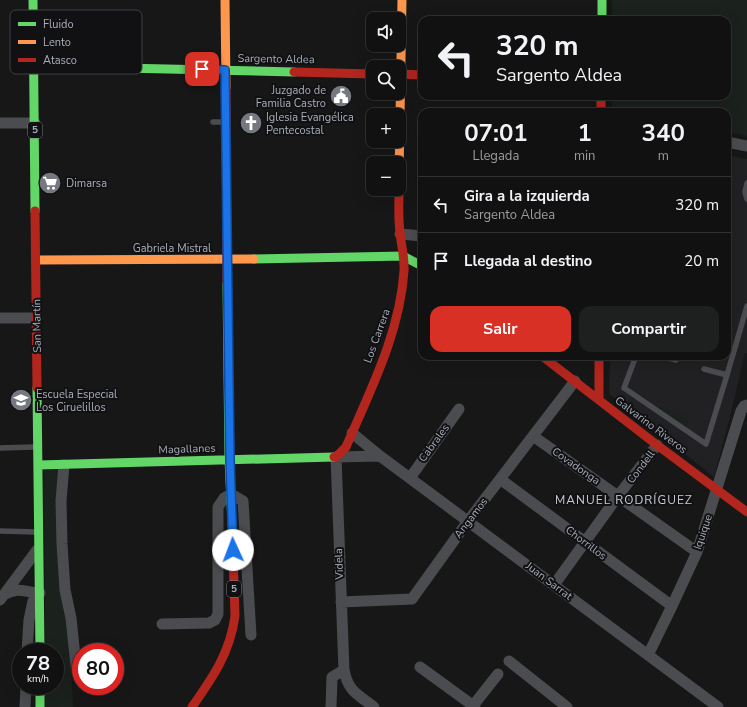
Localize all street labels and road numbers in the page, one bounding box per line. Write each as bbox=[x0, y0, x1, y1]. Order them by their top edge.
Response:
street label: Sargento Aldea bbox=[237, 51, 315, 67]
road number: 5 bbox=[28, 122, 42, 138]
street label: Gabriela Mistral bbox=[133, 241, 212, 256]
street label: San Martín bbox=[29, 299, 45, 353]
street label: Los Carrera bbox=[360, 307, 394, 365]
street label: Galvarino Riveros bbox=[612, 393, 690, 457]
street label: Cabrales bbox=[415, 421, 453, 465]
street label: Magallanes bbox=[158, 441, 216, 457]
street label: Covadonga bbox=[549, 444, 603, 488]
street label: Condell bbox=[624, 447, 659, 487]
street label: Angamos bbox=[451, 495, 491, 541]
street label: Iquique bbox=[690, 512, 716, 552]
street label: Chorrillos bbox=[562, 523, 610, 563]
street label: Videla bbox=[331, 548, 347, 581]
street label: Juan Sarrat bbox=[522, 558, 575, 604]
road number: 5 bbox=[227, 581, 241, 597]

